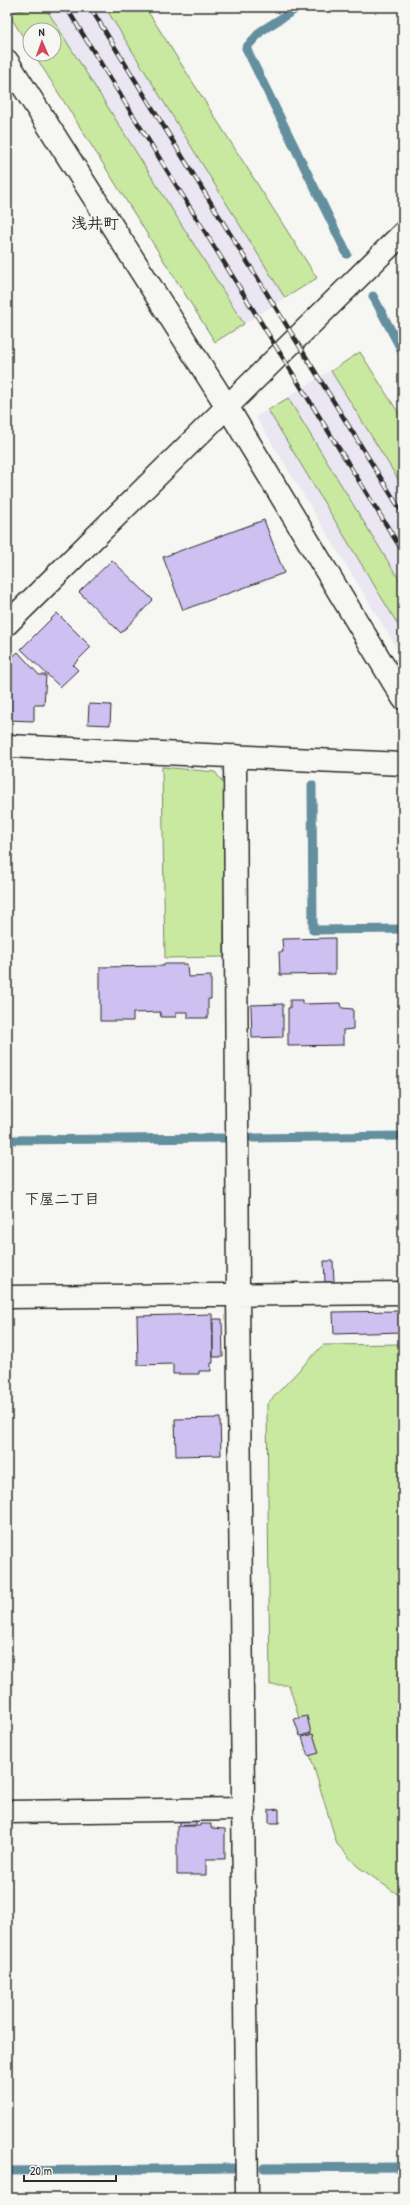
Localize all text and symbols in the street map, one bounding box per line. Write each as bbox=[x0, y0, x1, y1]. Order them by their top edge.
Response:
north arrow bbox=[22, 22, 62, 62]
text: N bbox=[38, 25, 45, 39]
district label: 浅井町 bbox=[71, 212, 119, 234]
district label: 下屋二丁目 bbox=[24, 1188, 100, 1209]
scale bar bbox=[24, 2157, 116, 2183]
text: 20 m bbox=[30, 2162, 52, 2179]

